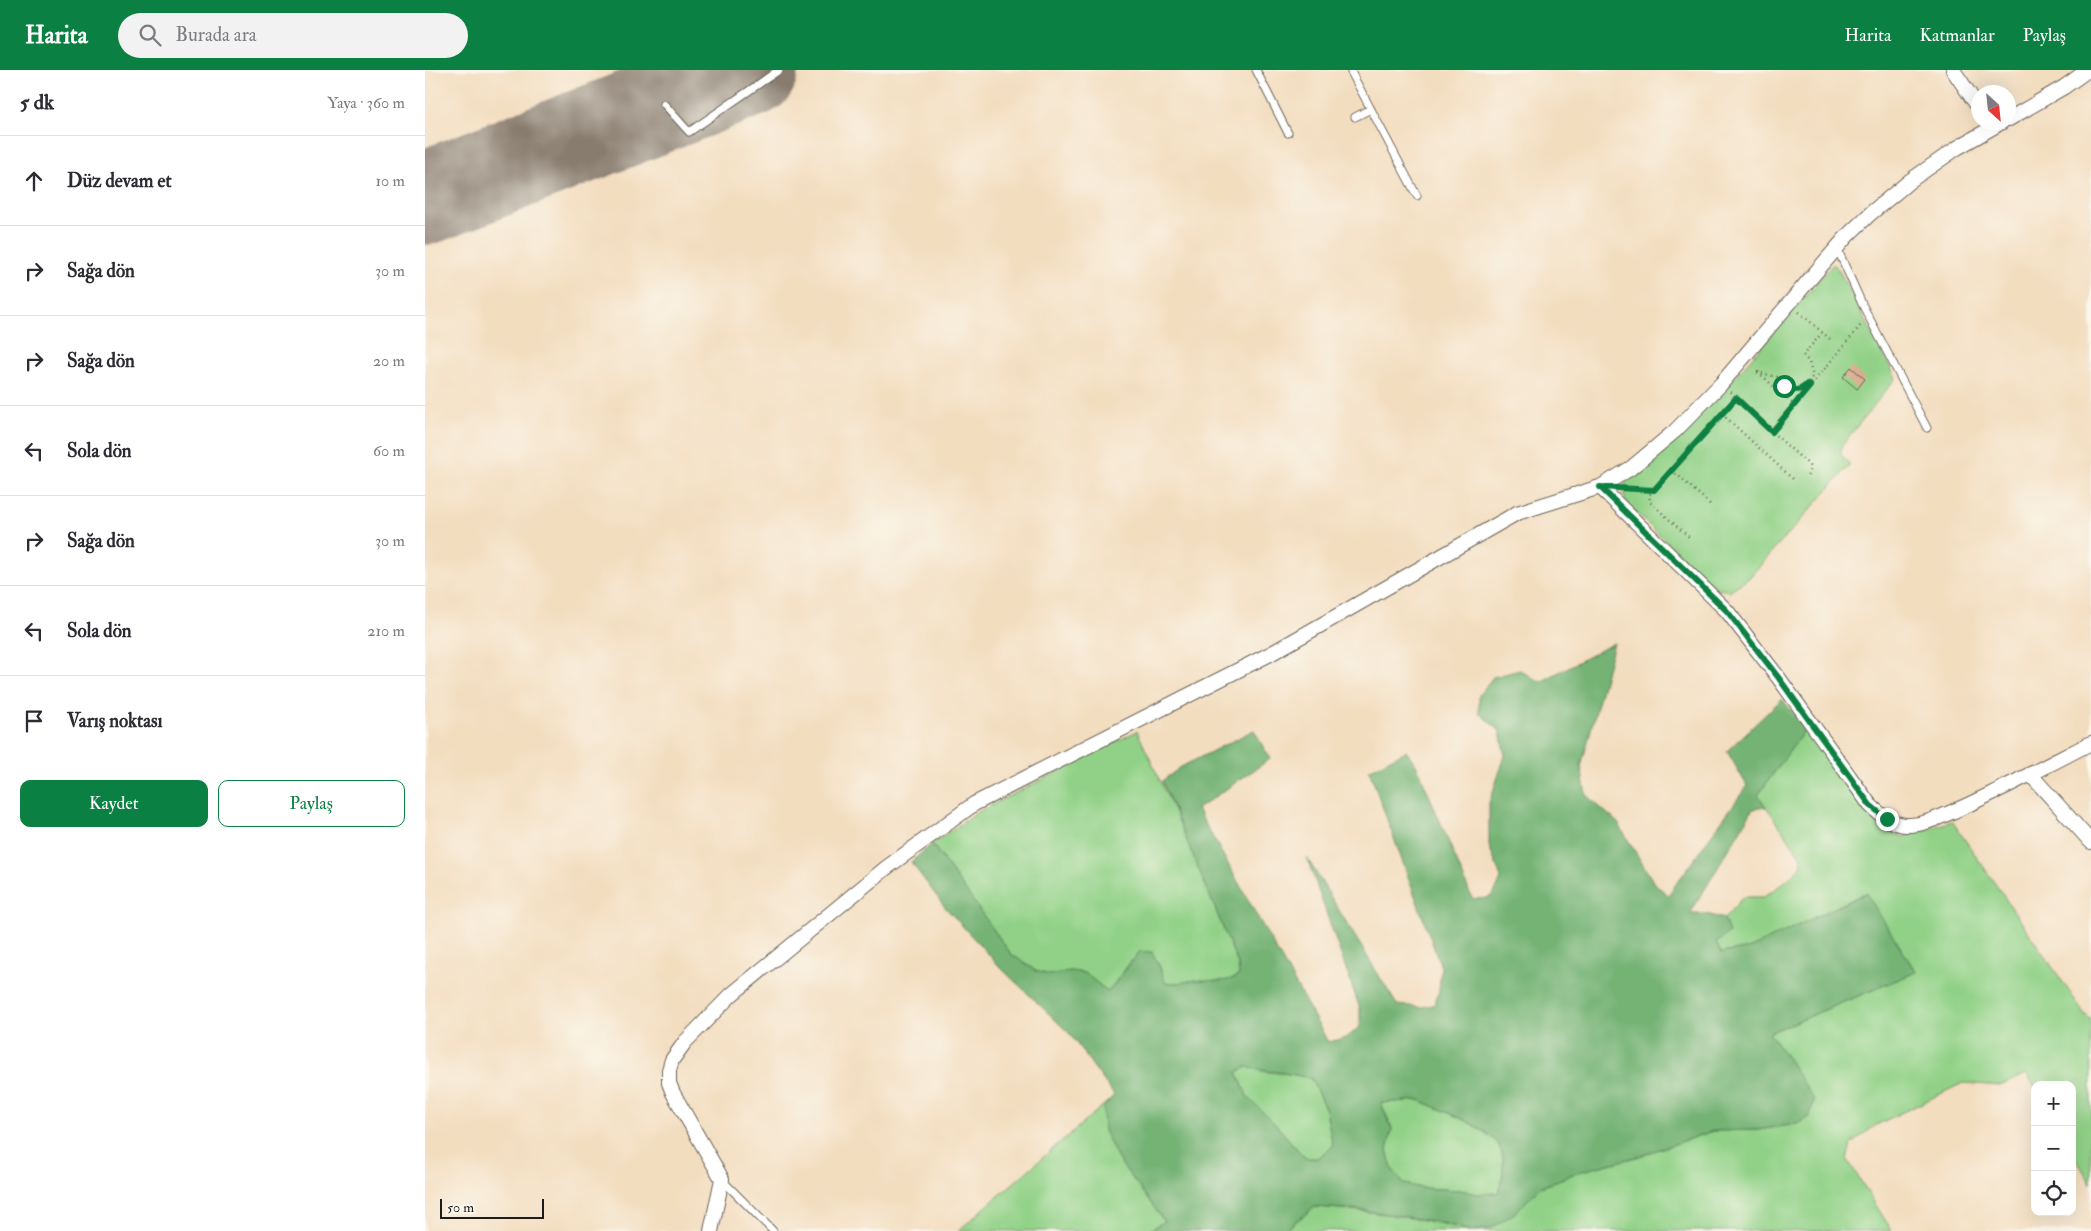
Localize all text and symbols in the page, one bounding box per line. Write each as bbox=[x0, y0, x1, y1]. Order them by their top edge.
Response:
search box bbox=[118, 13, 468, 58]
text: Harita bbox=[25, 20, 88, 51]
icon: search bbox=[136, 21, 164, 49]
text: Burada ara bbox=[176, 23, 257, 47]
text: Harita bbox=[1845, 24, 1891, 47]
text: Katmanlar bbox=[1919, 24, 1995, 47]
text: Paylaş bbox=[2023, 24, 2066, 47]
north arrow bbox=[1971, 85, 2016, 130]
text: 5 dk bbox=[20, 89, 54, 116]
text: Yaya · 360 m bbox=[327, 93, 405, 113]
icon: ahead bbox=[20, 167, 48, 195]
text: Düz devam et bbox=[67, 169, 172, 193]
text: 10 m bbox=[375, 171, 405, 191]
icon: right bbox=[20, 257, 48, 285]
text: Sağa dön bbox=[67, 259, 135, 283]
text: 30 m bbox=[375, 261, 405, 281]
icon: right bbox=[20, 347, 48, 375]
text: Sağa dön bbox=[67, 349, 135, 373]
text: 20 m bbox=[373, 351, 405, 371]
route start bbox=[1773, 375, 1796, 398]
icon: left bbox=[20, 437, 48, 465]
text: Sola dön bbox=[67, 439, 132, 463]
text: 60 m bbox=[373, 441, 405, 461]
icon: right bbox=[20, 527, 48, 555]
text: Sağa dön bbox=[67, 529, 135, 553]
text: 30 m bbox=[375, 531, 405, 551]
icon: left bbox=[20, 617, 48, 645]
text: Sola dön bbox=[67, 619, 132, 643]
text: 210 m bbox=[367, 621, 405, 641]
icon: arrive bbox=[20, 707, 48, 735]
text: Varış noktası bbox=[67, 709, 163, 733]
button: Kaydet bbox=[20, 780, 208, 827]
button: Paylaş bbox=[218, 780, 405, 827]
route end bbox=[1876, 808, 1899, 831]
map controls bbox=[2031, 1081, 2076, 1216]
button: + bbox=[2031, 1081, 2076, 1126]
button: − bbox=[2031, 1126, 2076, 1171]
button: locate bbox=[2031, 1171, 2076, 1216]
scale bar bbox=[440, 1196, 544, 1219]
text: 50 m bbox=[447, 1199, 474, 1216]

